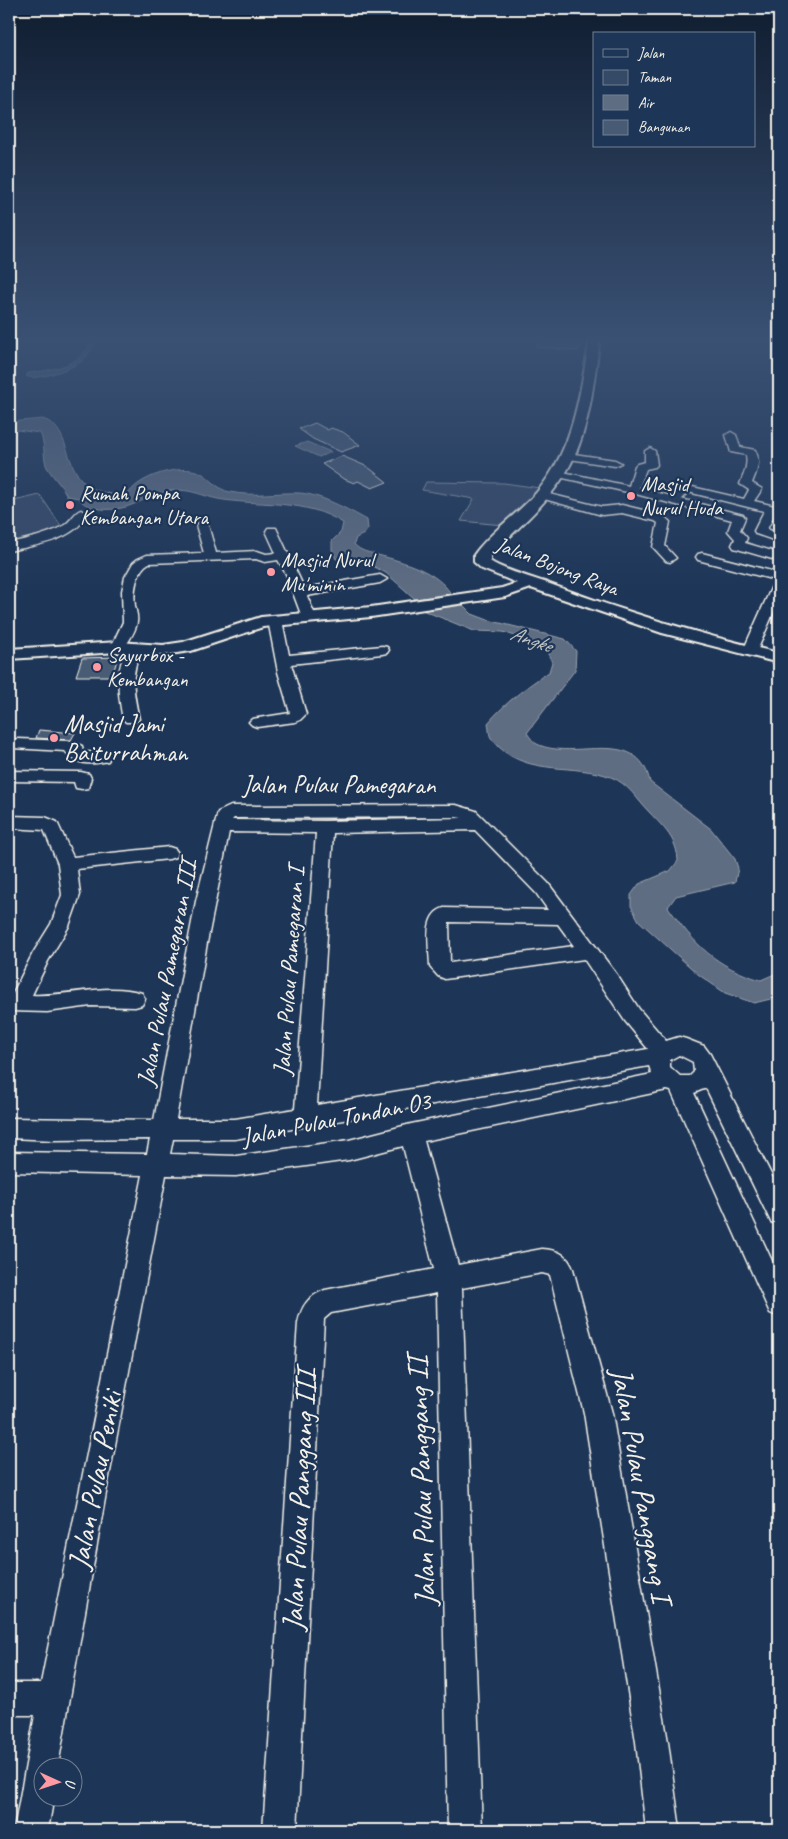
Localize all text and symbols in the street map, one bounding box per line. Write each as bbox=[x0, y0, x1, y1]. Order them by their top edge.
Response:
legend bbox=[593, 32, 756, 148]
text: Jalan bbox=[637, 44, 665, 63]
text: Taman bbox=[638, 68, 671, 87]
text: Air bbox=[638, 94, 655, 113]
text: Bangunan bbox=[638, 118, 691, 137]
place label: Masjid Nurul Huda bbox=[641, 471, 724, 521]
place label: Rumah Pompa Kembangan Utara bbox=[80, 480, 210, 530]
marker: Masjid Nurul Huda bbox=[625, 490, 637, 502]
marker: Rumah Pompa Kembangan Utara bbox=[64, 499, 76, 511]
street label: Jalan Bojong Raya bbox=[491, 530, 624, 602]
place label: Masjid Nurul Mu'minin bbox=[281, 547, 377, 597]
marker: Masjid Nurul Mu'minin bbox=[265, 566, 277, 578]
water label: Angke bbox=[507, 620, 558, 659]
place label: Sayurbox - Kembangan bbox=[107, 642, 188, 692]
marker: Sayurbox - Kembangan bbox=[91, 661, 103, 673]
place label: Masjid Jami Baiturrahman bbox=[64, 708, 189, 769]
marker: Masjid Jami Baiturrahman bbox=[48, 732, 60, 744]
street label: Jalan Pulau Pamegaran bbox=[241, 769, 436, 801]
street label: Jalan Pulau Pamegaran III bbox=[129, 852, 206, 1090]
street label: Jalan Pulau Pamegaran I bbox=[266, 860, 313, 1077]
street label: Jalan Pulau Tondan O3 bbox=[238, 1085, 435, 1153]
street label: Jalan Pulau Panggang II bbox=[397, 1349, 444, 1609]
street label: Jalan Pulau Panggang III bbox=[273, 1362, 325, 1634]
street label: Jalan Pulau Panggang I bbox=[602, 1363, 683, 1612]
street label: Jalan Pulau Peniki bbox=[59, 1385, 132, 1574]
north arrow bbox=[32, 1756, 82, 1806]
text: U bbox=[62, 1779, 79, 1790]

